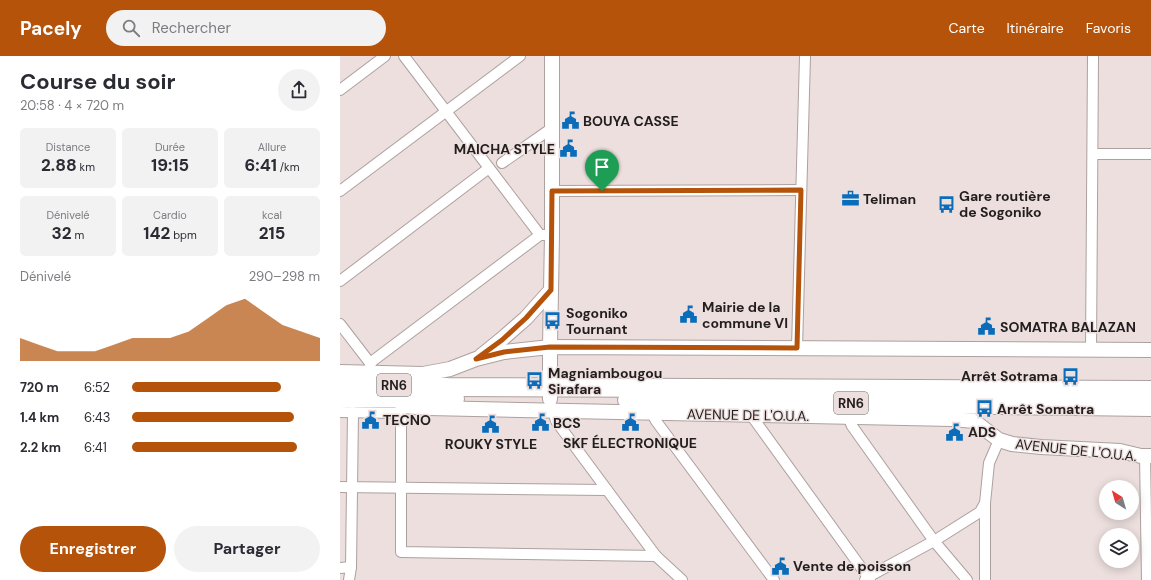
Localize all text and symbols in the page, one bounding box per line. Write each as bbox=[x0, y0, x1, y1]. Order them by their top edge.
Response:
search box bbox=[106, 10, 386, 46]
text: Pacely bbox=[20, 16, 82, 41]
icon: search bbox=[120, 17, 142, 39]
text: Rechercher bbox=[152, 18, 231, 38]
text: Carte bbox=[949, 19, 985, 37]
text: Itinéraire bbox=[1007, 19, 1064, 37]
text: Favoris bbox=[1086, 19, 1131, 37]
text: Course du soir bbox=[20, 67, 176, 96]
button: share bbox=[278, 69, 320, 111]
text: 20:58 · 4 × 720 m bbox=[20, 97, 124, 114]
public building icon: BOUYA CASSE bbox=[560, 111, 580, 131]
place label: BOUYA CASSE bbox=[583, 112, 679, 130]
public building icon: MAICHA STYLE bbox=[558, 139, 578, 159]
text: Distance bbox=[46, 140, 90, 154]
text: Durée bbox=[155, 140, 185, 154]
text: Allure bbox=[258, 140, 286, 154]
place label: MAICHA STYLE bbox=[454, 140, 555, 158]
pin bbox=[585, 150, 619, 191]
text: 2.88 bbox=[41, 154, 77, 176]
text: 19:15 bbox=[151, 154, 189, 176]
text: 6:41 bbox=[245, 154, 277, 176]
icon: arrive bbox=[591, 156, 613, 178]
text: km bbox=[77, 160, 95, 174]
text: /km bbox=[277, 160, 299, 174]
place label: Gare routière de Sogoniko bbox=[959, 187, 1051, 221]
office icon: Teliman bbox=[840, 189, 860, 209]
place label: Teliman bbox=[863, 190, 916, 208]
bus stop icon: Gare routière de Sogoniko bbox=[936, 194, 956, 214]
text: Dénivelé bbox=[46, 208, 90, 222]
text: Cardio bbox=[153, 208, 187, 222]
text: kcal bbox=[262, 208, 282, 222]
text: 32 bbox=[52, 222, 72, 244]
text: 142 bbox=[143, 222, 170, 244]
text: 215 bbox=[259, 222, 285, 244]
text: m bbox=[72, 228, 84, 242]
text: bpm bbox=[170, 228, 197, 242]
text: Dénivelé bbox=[20, 268, 71, 285]
text: 290–298 m bbox=[249, 268, 320, 285]
place label: Mairie de la commune VI bbox=[702, 298, 788, 332]
place label: Sogoniko Tournant bbox=[566, 304, 628, 338]
public building icon: Mairie de la commune VI bbox=[679, 305, 699, 325]
bus stop icon: Sogoniko Tournant bbox=[543, 311, 563, 331]
public building icon: SOMATRA BALAZAN bbox=[977, 317, 997, 337]
place label: SOMATRA BALAZAN bbox=[1000, 318, 1136, 336]
place label: Magniambougou Sirafara bbox=[548, 364, 662, 398]
bus stop icon: Arrêt Sotrama bbox=[1061, 366, 1081, 386]
place label: Arrêt Sotrama bbox=[961, 367, 1058, 385]
bus stop icon: Magniambougou Sirafara bbox=[525, 371, 545, 391]
road number: RN6 bbox=[377, 374, 411, 396]
text: 720 m bbox=[20, 379, 59, 396]
text: 6:52 bbox=[84, 379, 110, 396]
road number: RN6 bbox=[834, 392, 868, 414]
bus stop icon: Arrêt Somatra bbox=[974, 399, 994, 419]
place label: Arrêt Somatra bbox=[997, 400, 1094, 418]
street label: AVENUE DE L'O.U.A. bbox=[687, 405, 810, 425]
text: 1.4 km bbox=[20, 409, 59, 426]
text: 6:43 bbox=[84, 409, 110, 426]
public building icon: TECNO bbox=[360, 410, 380, 430]
place label: TECNO bbox=[383, 411, 431, 429]
public building icon: BCS bbox=[530, 413, 550, 433]
public building icon: SKF ÉLECTRONIQUE bbox=[620, 413, 640, 433]
public building icon: ROUKY STYLE bbox=[481, 414, 501, 434]
place label: BCS bbox=[553, 414, 581, 432]
public building icon: ADS bbox=[945, 422, 965, 442]
place label: ADS bbox=[968, 423, 996, 441]
place label: SKF ÉLECTRONIQUE bbox=[563, 434, 697, 452]
place label: ROUKY STYLE bbox=[445, 435, 537, 453]
street label: AVENUE DE L'O.U.A. bbox=[1014, 435, 1138, 465]
text: 2.2 km bbox=[20, 439, 61, 456]
text: 6:41 bbox=[84, 439, 107, 456]
north arrow bbox=[1099, 480, 1139, 520]
map controls bbox=[1099, 480, 1139, 568]
button: Enregistrer bbox=[20, 526, 166, 572]
button: Partager bbox=[174, 526, 320, 572]
button: layers bbox=[1099, 528, 1139, 568]
public building icon: Vente de poisson bbox=[770, 556, 790, 576]
place label: Vente de poisson bbox=[793, 557, 911, 575]

